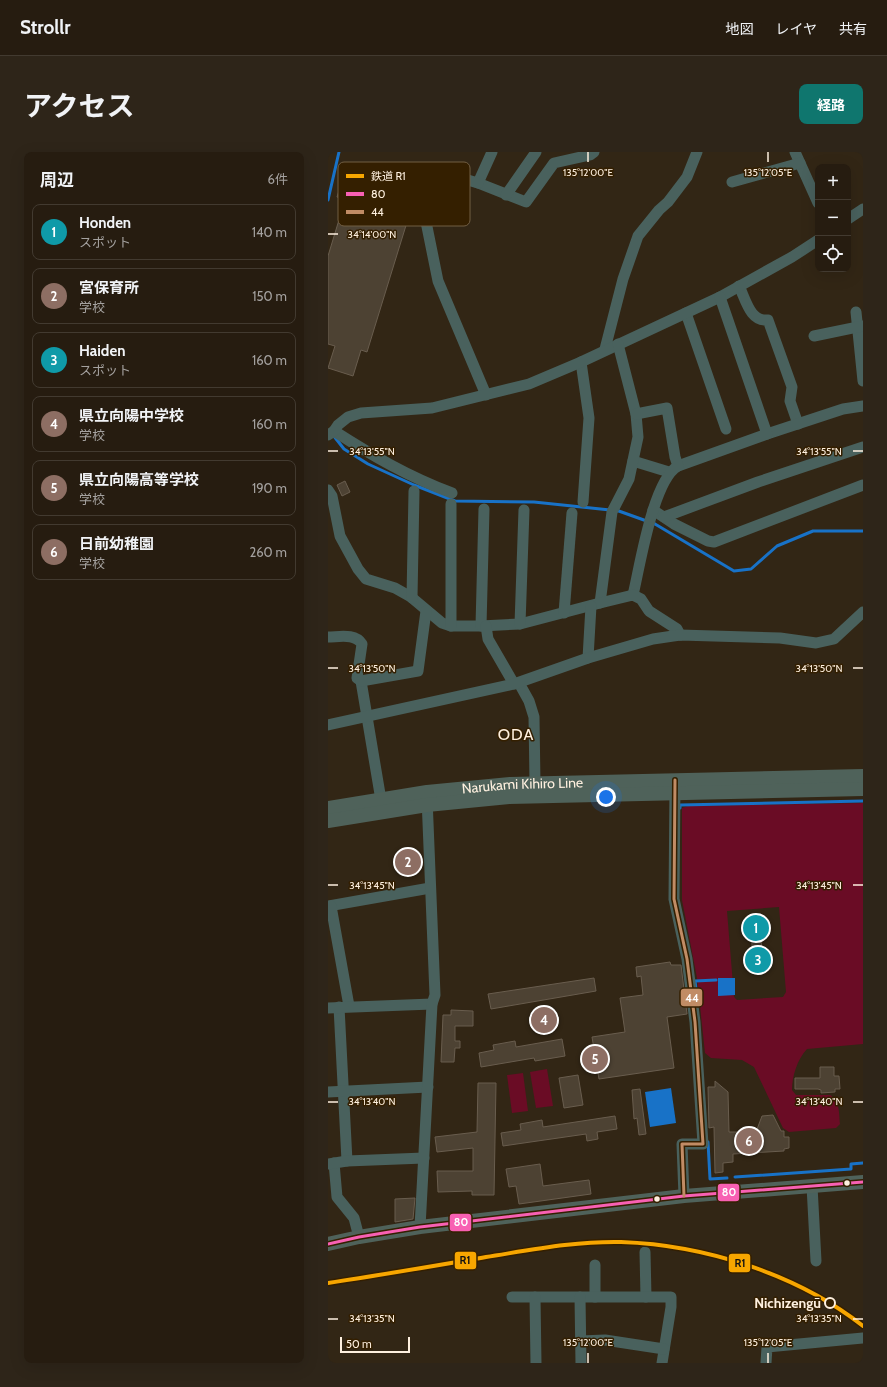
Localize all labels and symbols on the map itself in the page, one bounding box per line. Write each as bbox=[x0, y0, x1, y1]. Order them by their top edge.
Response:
legend bbox=[338, 162, 470, 226]
text: 135°12'00"E bbox=[563, 166, 613, 179]
text: 135°12'05"E bbox=[744, 166, 793, 179]
text: 鉄道 R1 bbox=[371, 169, 406, 183]
text: 80 bbox=[371, 187, 386, 201]
text: 44 bbox=[371, 205, 384, 219]
text: 34°14'00"N bbox=[348, 228, 396, 241]
text: 34°13'55"N bbox=[349, 445, 395, 458]
text: 34°13'55"N bbox=[796, 445, 842, 458]
text: 34°13'50"N bbox=[348, 662, 396, 675]
text: 34°13'50"N bbox=[795, 662, 843, 675]
district label: ODA bbox=[498, 725, 534, 744]
street label: Narukami Kihiro Line bbox=[461, 773, 583, 798]
your location bbox=[596, 787, 616, 807]
pin: 2 bbox=[395, 847, 421, 877]
text: 34°13'45"N bbox=[349, 879, 395, 892]
text: 34°13'45"N bbox=[796, 879, 842, 892]
pin: 1 bbox=[743, 913, 769, 943]
pin: 3 bbox=[745, 945, 771, 975]
line badge: 44 bbox=[680, 988, 703, 1007]
text: 44 bbox=[685, 991, 699, 1005]
pin: 4 bbox=[531, 1005, 557, 1035]
pin: 5 bbox=[582, 1044, 608, 1074]
text: 34°13'40"N bbox=[348, 1095, 396, 1108]
text: 34°13'40"N bbox=[795, 1095, 843, 1108]
pin: 6 bbox=[736, 1126, 762, 1156]
unlabelled marker bbox=[842, 1178, 852, 1188]
line badge: 80 bbox=[717, 1183, 740, 1202]
text: 80 bbox=[722, 1185, 736, 1199]
unlabelled marker bbox=[652, 1194, 662, 1204]
line badge: 80 bbox=[449, 1213, 472, 1232]
text: 80 bbox=[454, 1215, 468, 1229]
line badge: R1 bbox=[454, 1251, 477, 1270]
text: R1 bbox=[460, 1253, 470, 1267]
line badge: R1 bbox=[728, 1253, 751, 1273]
text: R1 bbox=[735, 1256, 745, 1270]
place label: Nichizengū bbox=[754, 1294, 821, 1312]
marker: Nichizengū bbox=[824, 1297, 836, 1309]
text: 34°13'35"N bbox=[349, 1312, 395, 1325]
text: 34°13'35"N bbox=[796, 1312, 842, 1325]
scale bar bbox=[340, 1335, 410, 1354]
text: 135°12'00"E bbox=[563, 1336, 613, 1349]
text: 135°12'05"E bbox=[744, 1336, 793, 1349]

